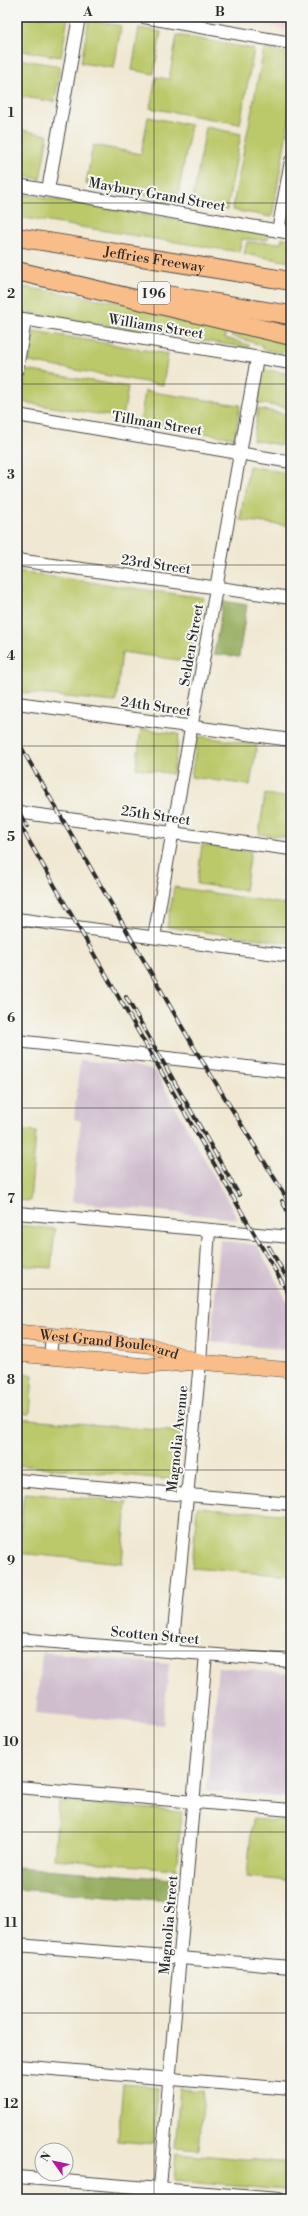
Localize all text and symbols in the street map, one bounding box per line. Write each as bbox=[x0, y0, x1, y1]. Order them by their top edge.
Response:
text: A bbox=[82, 4, 93, 20]
text: B bbox=[215, 4, 225, 20]
text: 1 bbox=[8, 105, 15, 121]
street label: Maybury Grand Street bbox=[87, 174, 227, 216]
street label: Jeffries Freeway bbox=[101, 243, 206, 277]
road number: I 96 bbox=[138, 282, 170, 304]
text: 2 bbox=[7, 286, 15, 302]
street label: Williams Street bbox=[106, 310, 205, 343]
street label: Tillman Street bbox=[110, 408, 203, 440]
text: 3 bbox=[7, 467, 15, 483]
street label: 23rd Street bbox=[120, 551, 192, 579]
street label: Selden Street bbox=[176, 602, 208, 688]
text: 4 bbox=[7, 648, 16, 664]
street label: 24th Street bbox=[120, 693, 192, 721]
street label: 25th Street bbox=[120, 802, 192, 830]
text: 5 bbox=[7, 829, 15, 845]
text: 6 bbox=[7, 1010, 15, 1026]
text: 7 bbox=[7, 1191, 15, 1207]
street label: West Grand Boulevard bbox=[38, 1326, 181, 1364]
text: 8 bbox=[7, 1372, 15, 1388]
street label: Magnolia Avenue bbox=[163, 1385, 193, 1494]
text: 9 bbox=[7, 1553, 15, 1569]
street label: Scotten Street bbox=[110, 1623, 200, 1649]
text: 10 bbox=[3, 1734, 19, 1750]
street label: Magnolia Street bbox=[156, 1875, 182, 1976]
text: 11 bbox=[5, 1915, 18, 1931]
text: 12 bbox=[4, 2096, 18, 2112]
north arrow bbox=[34, 2142, 74, 2182]
text: N bbox=[38, 2149, 55, 2165]

